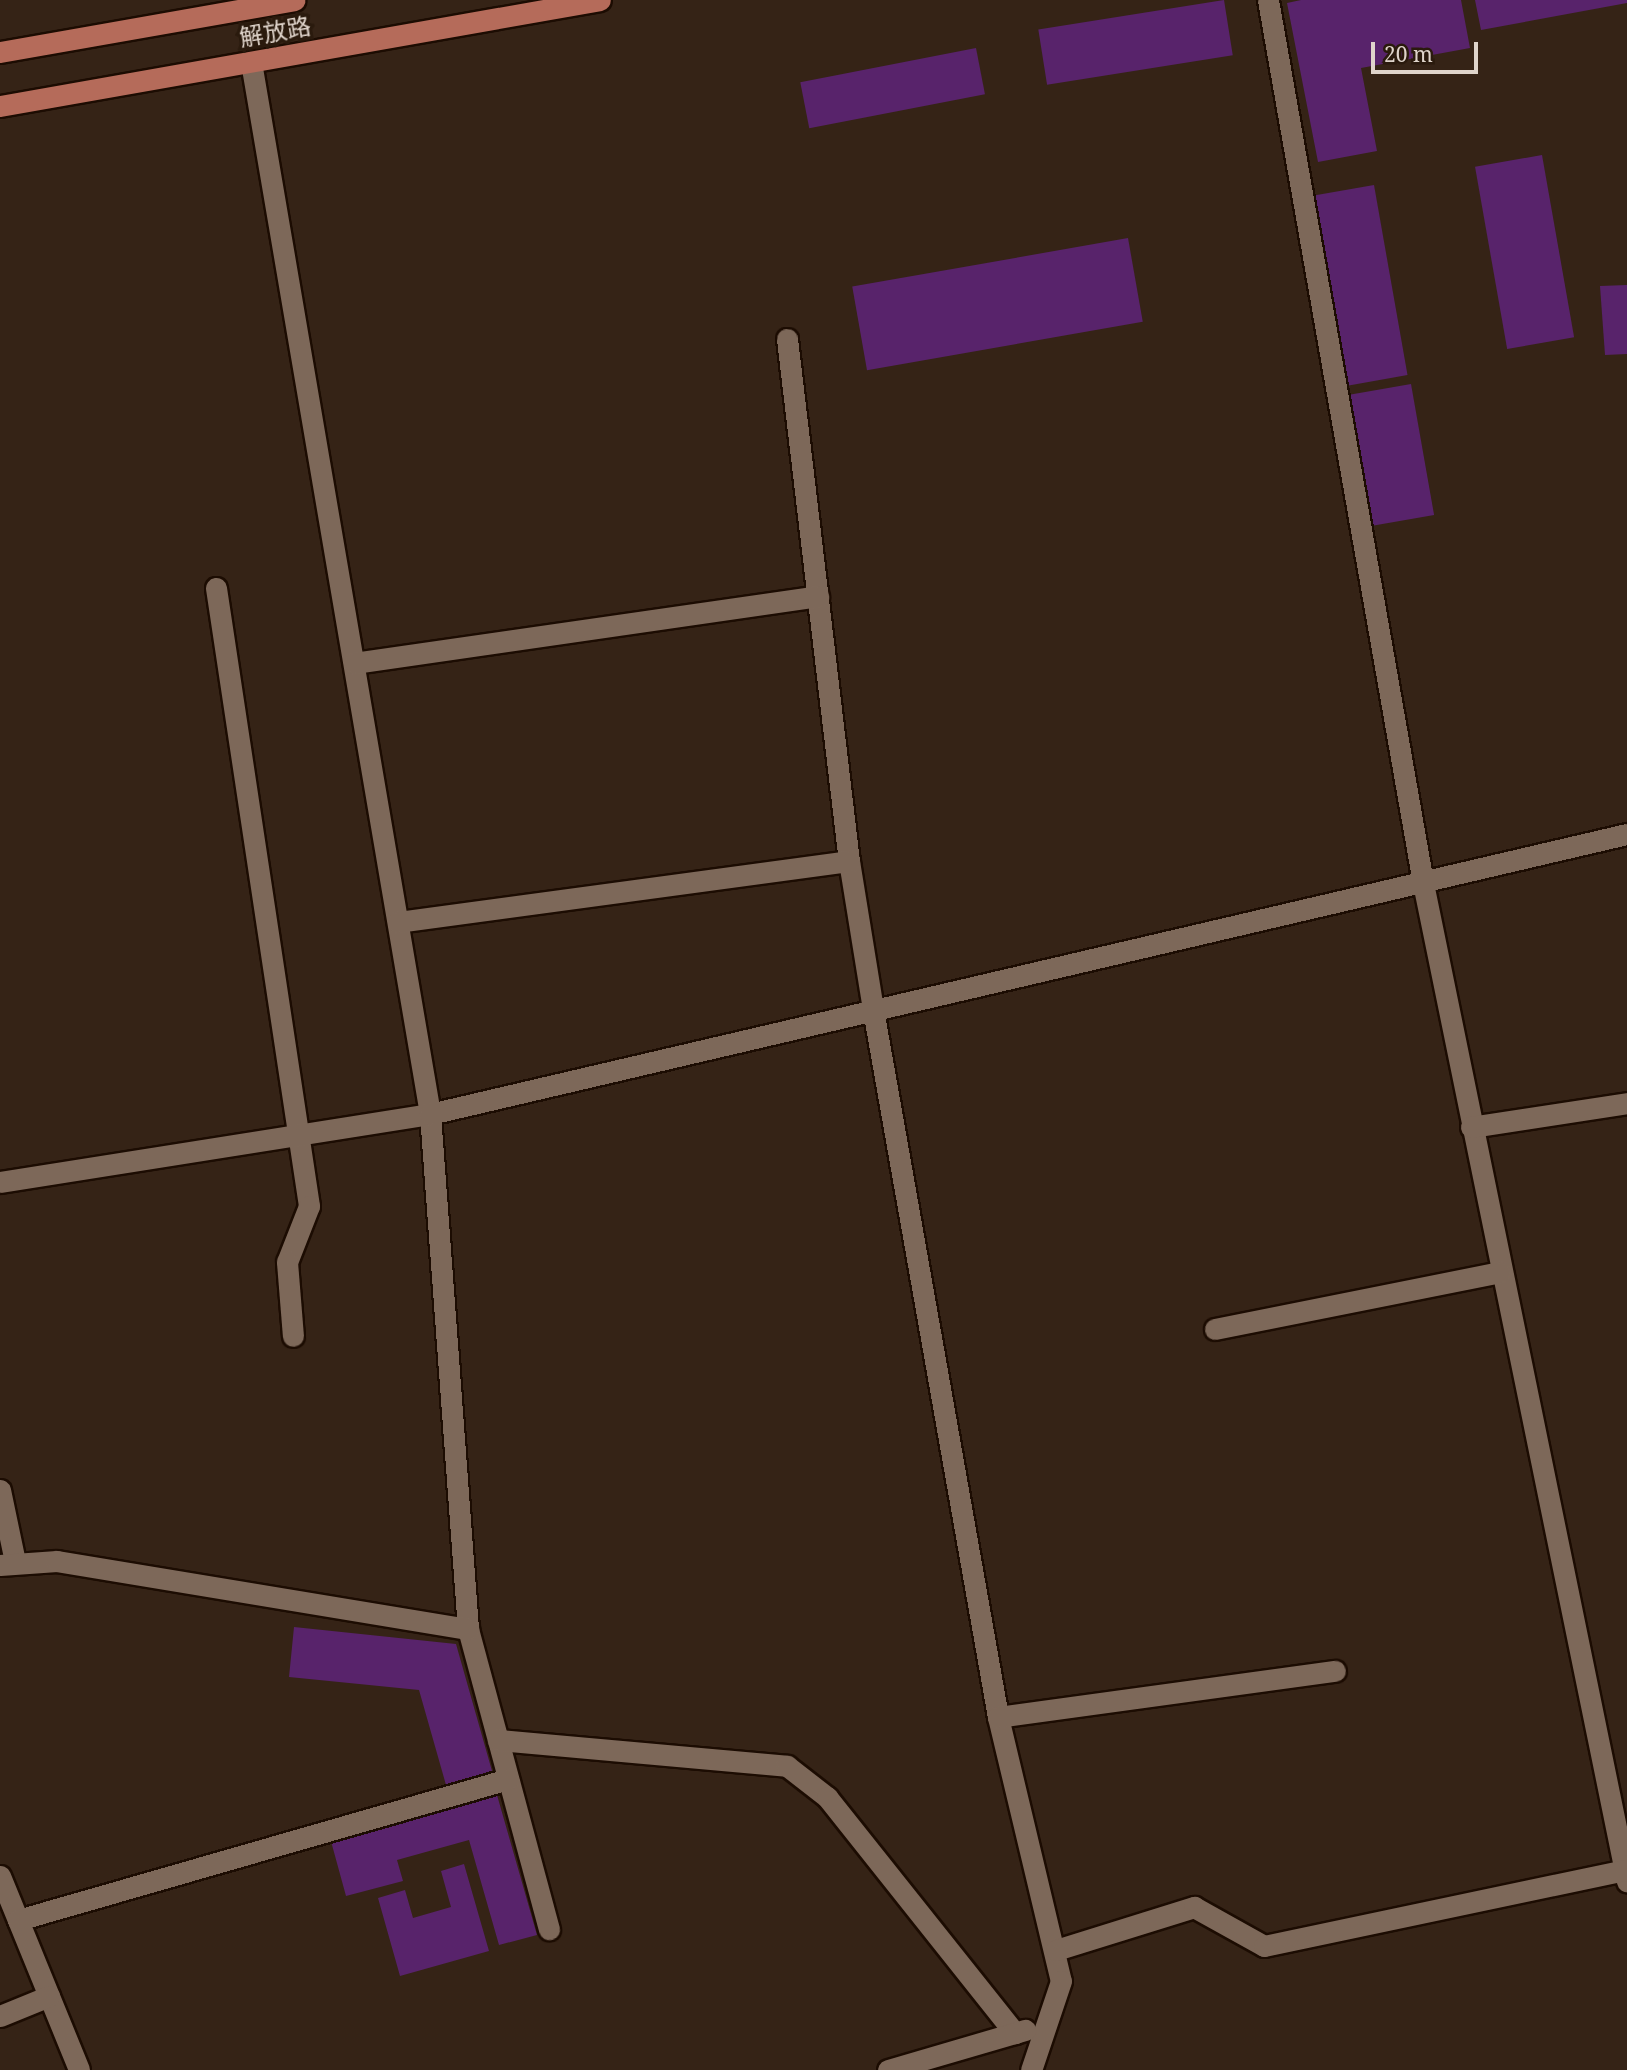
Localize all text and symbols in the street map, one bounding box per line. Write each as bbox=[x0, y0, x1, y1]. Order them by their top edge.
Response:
street label: 解放路 bbox=[237, 11, 313, 51]
scale bar bbox=[1375, 28, 1482, 72]
text: 20 m bbox=[1384, 40, 1433, 68]

